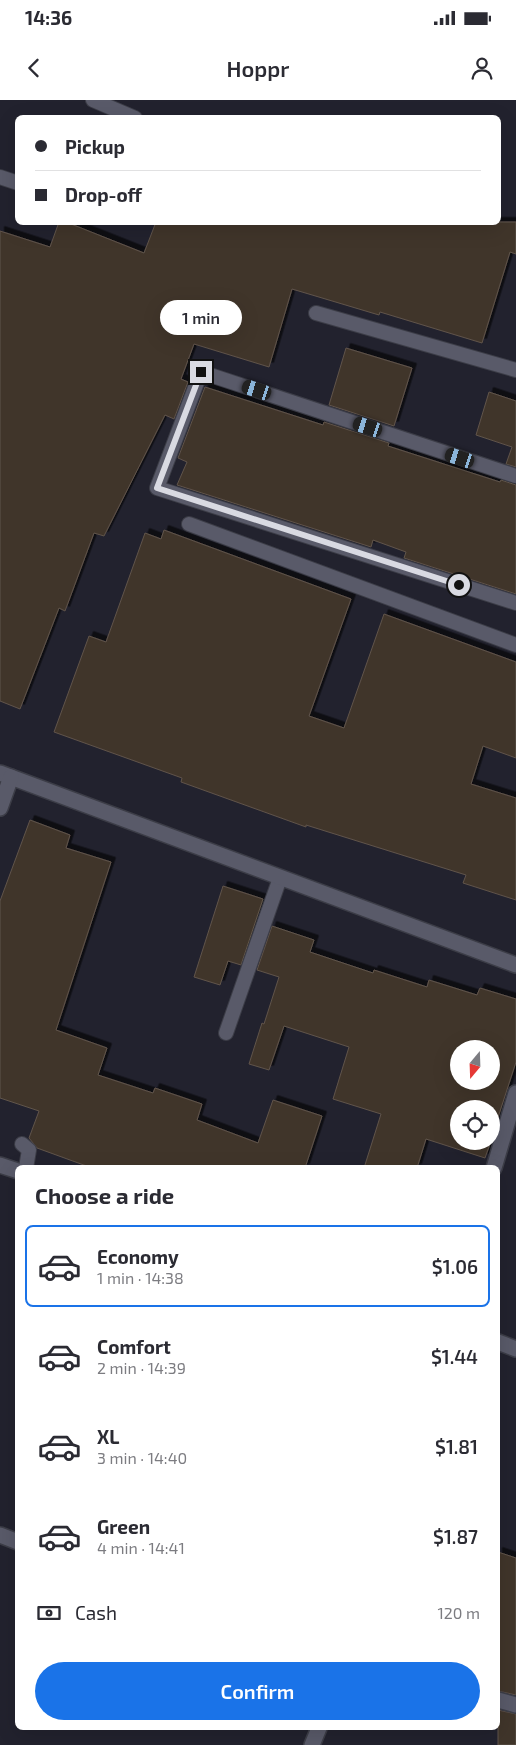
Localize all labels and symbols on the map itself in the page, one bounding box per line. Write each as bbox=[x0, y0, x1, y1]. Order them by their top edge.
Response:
callout: 1 min bbox=[160, 300, 242, 334]
route end bbox=[190, 361, 212, 383]
car bbox=[240, 378, 273, 402]
car bbox=[351, 415, 384, 439]
car bbox=[443, 446, 476, 470]
route start bbox=[448, 574, 470, 596]
north arrow bbox=[450, 1040, 500, 1090]

